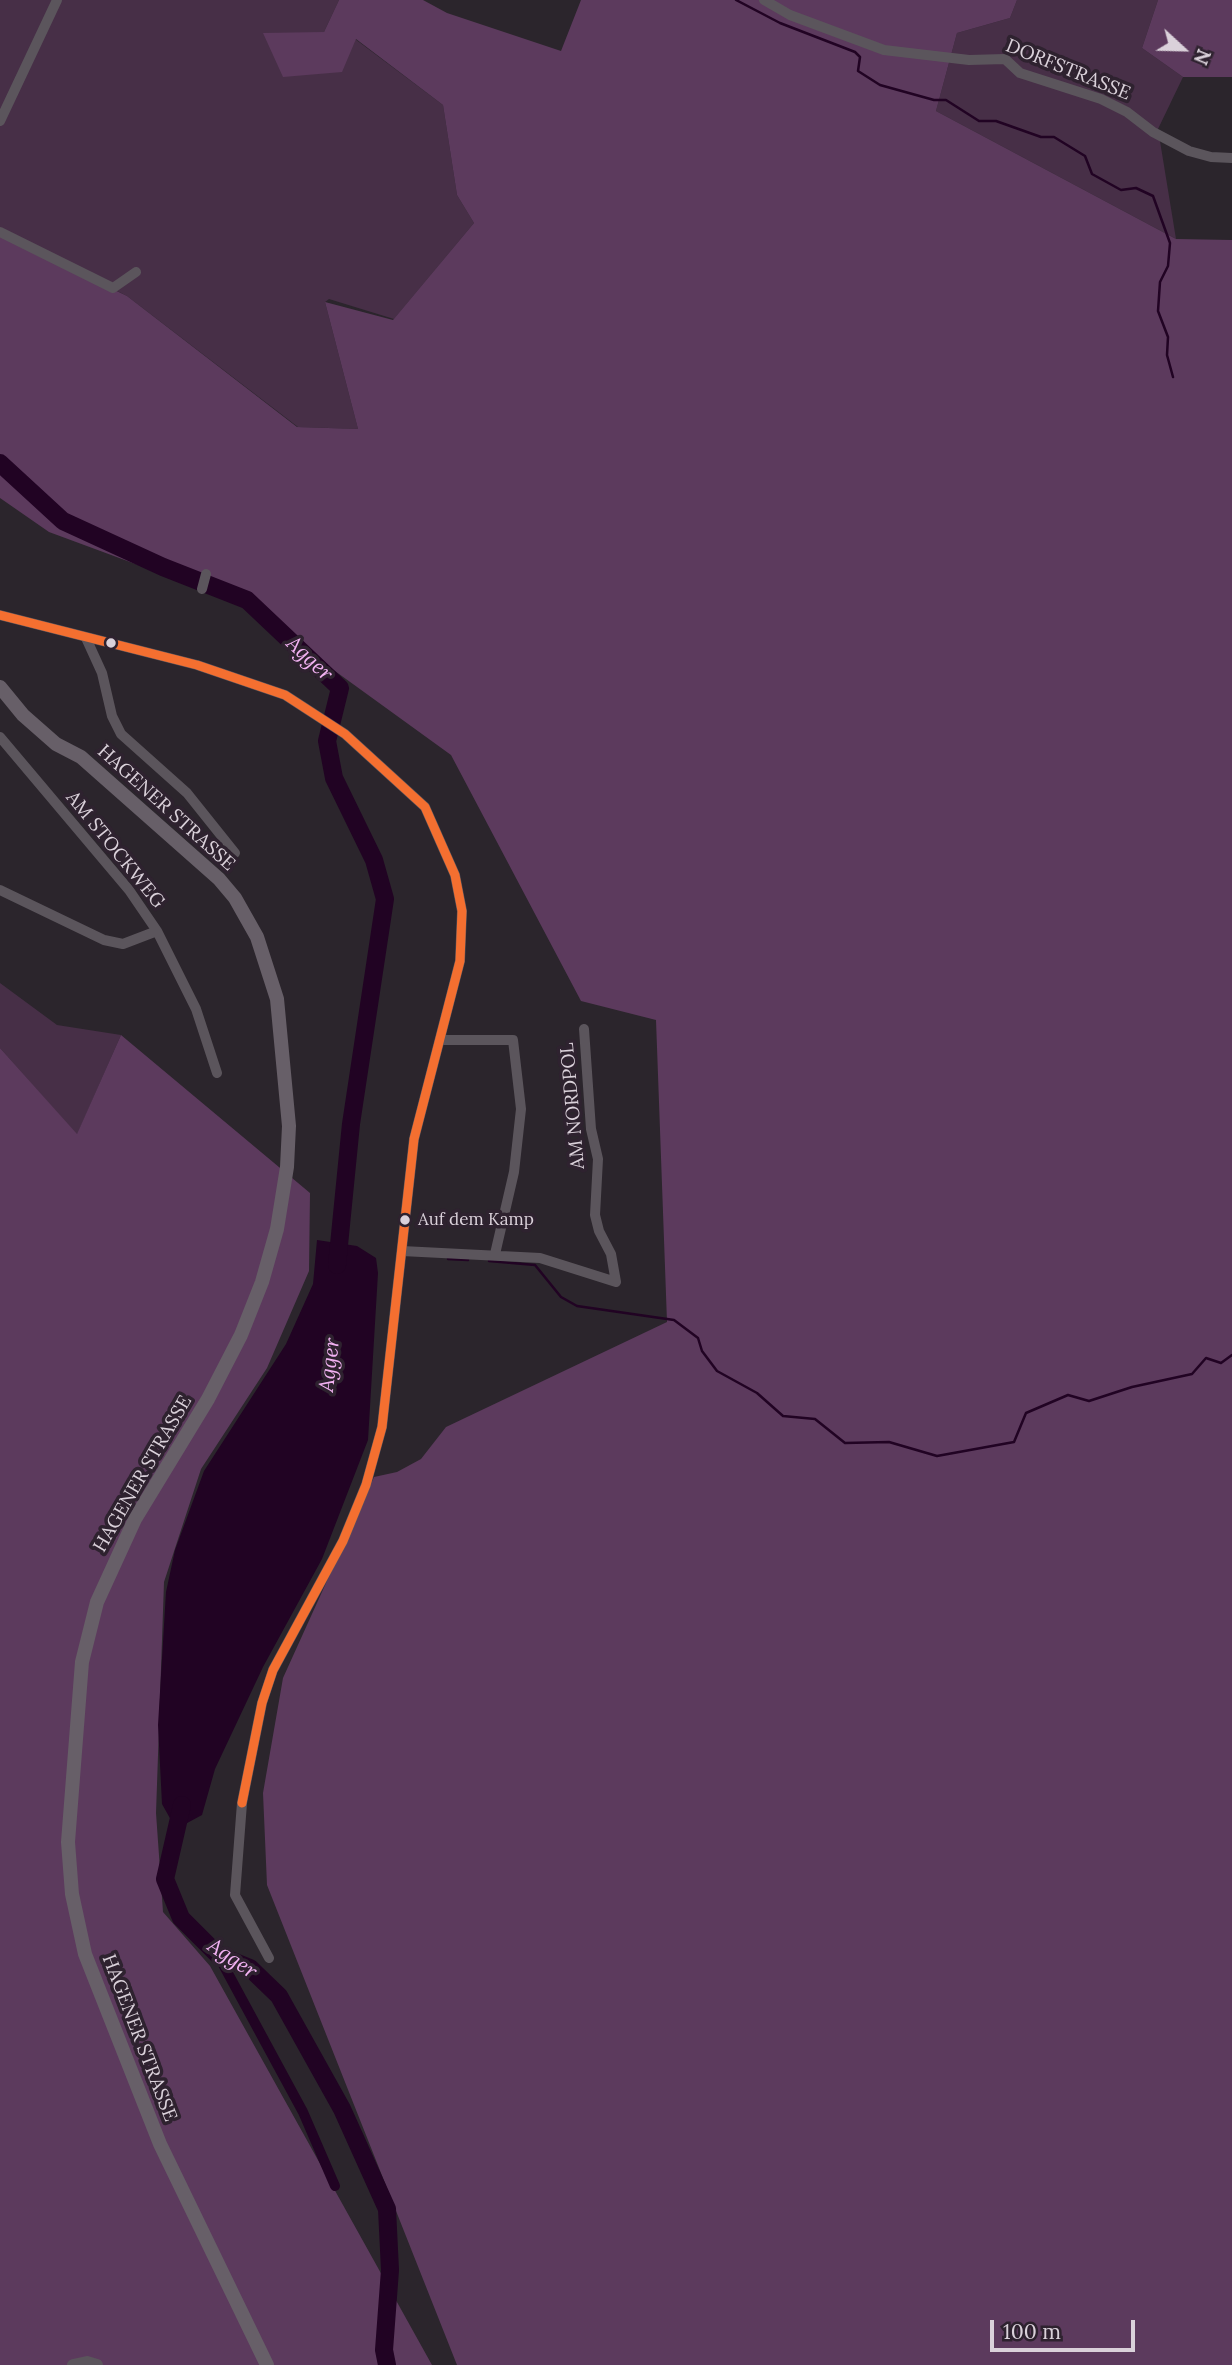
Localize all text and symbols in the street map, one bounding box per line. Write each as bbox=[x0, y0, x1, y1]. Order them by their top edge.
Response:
north arrow bbox=[1148, 14, 1218, 84]
street label: DORFSTRASSE bbox=[1002, 35, 1134, 105]
text: N bbox=[1189, 46, 1216, 68]
water label: Agger bbox=[280, 631, 338, 687]
unlabelled marker bbox=[104, 636, 118, 650]
street label: HAGENER STRASSE bbox=[93, 740, 239, 876]
street label: AM STOCKWEG bbox=[61, 787, 169, 913]
street label: AM NORDPOL bbox=[556, 1042, 590, 1170]
place label: Auf dem Kamp bbox=[418, 1210, 534, 1230]
marker: Auf dem Kamp bbox=[398, 1213, 412, 1227]
water label: Agger bbox=[314, 1336, 346, 1394]
street label: HAGENER STRASSE bbox=[89, 1392, 197, 1556]
water label: Agger bbox=[202, 1933, 262, 1985]
street label: HAGENER STRASSE bbox=[97, 1951, 181, 2125]
scale bar bbox=[994, 2306, 1139, 2350]
text: 100 m bbox=[1003, 2318, 1061, 2345]

